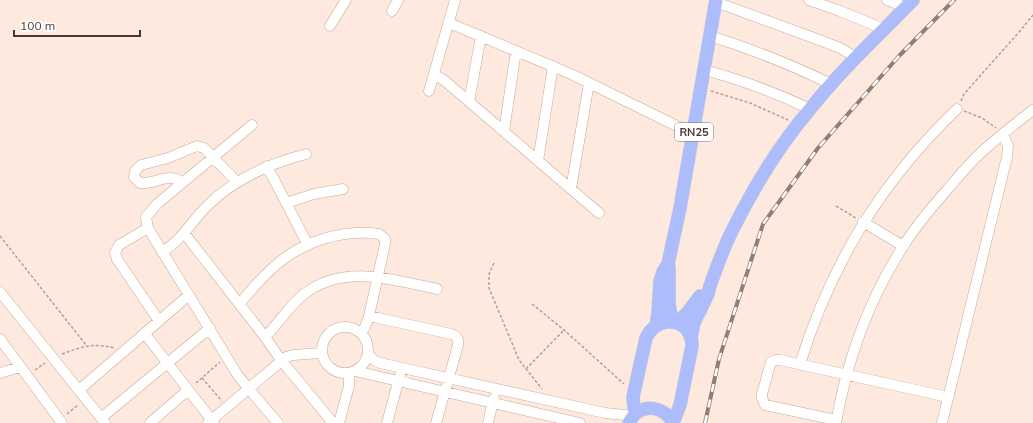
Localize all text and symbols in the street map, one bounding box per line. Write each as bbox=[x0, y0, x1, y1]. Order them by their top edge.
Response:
scale bar bbox=[14, 12, 140, 38]
text: 100 m bbox=[20, 18, 55, 33]
road number: RN25 bbox=[675, 123, 713, 141]

